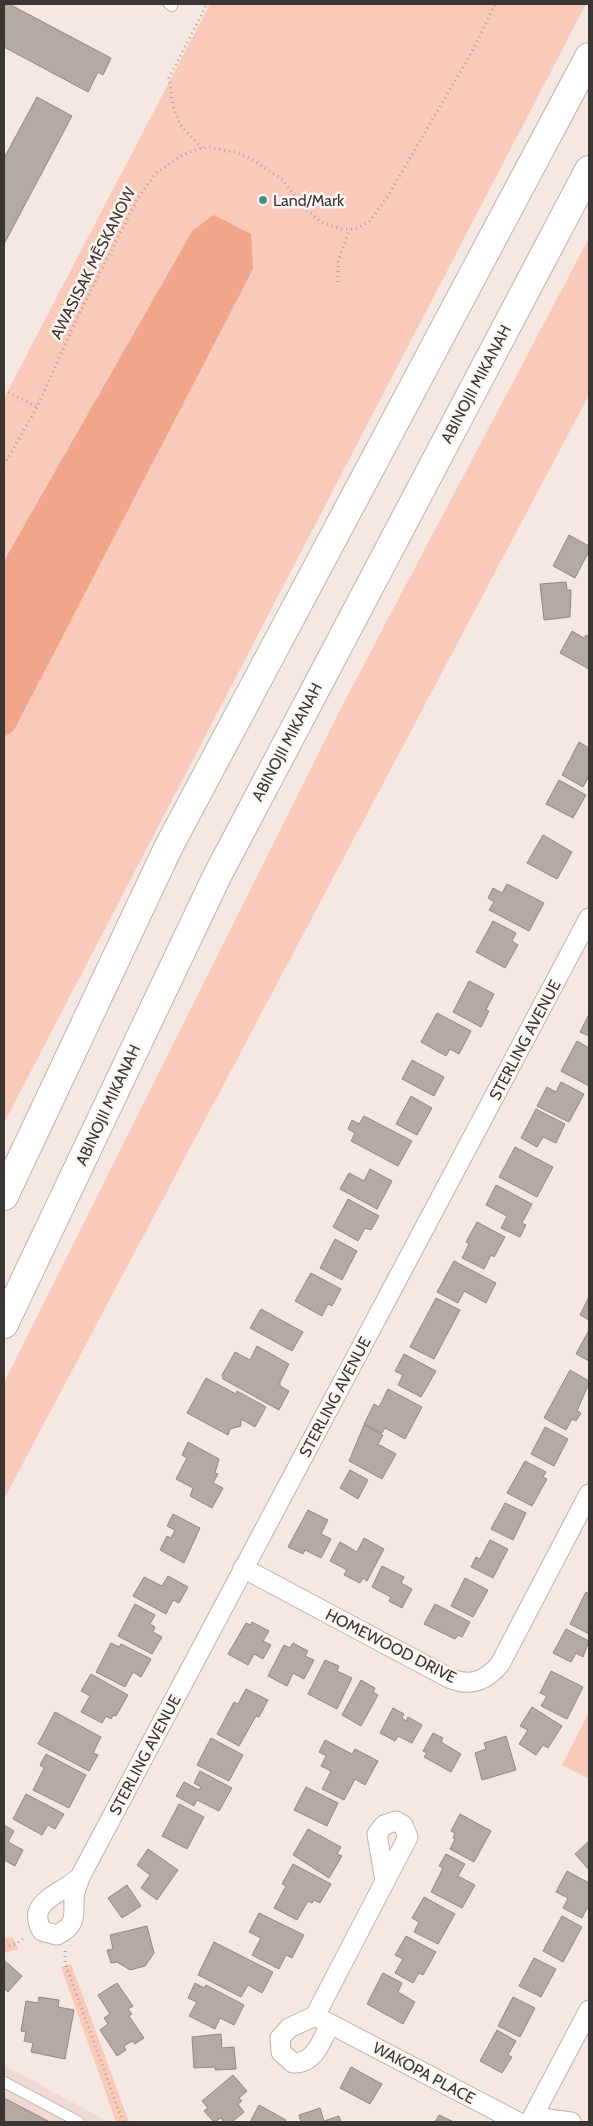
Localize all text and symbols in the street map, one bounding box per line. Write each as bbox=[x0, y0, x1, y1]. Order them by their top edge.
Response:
street label: AWASISAK MĒSKANOW bbox=[46, 183, 140, 342]
place label: Land/Mark bbox=[273, 191, 345, 210]
marker: Land/Mark bbox=[257, 194, 269, 206]
street label: ABINOJII MIKANAH bbox=[437, 322, 515, 446]
street label: ABINOJII MIKANAH bbox=[248, 680, 326, 804]
street label: STERLING AVENUE bbox=[485, 976, 565, 1103]
street label: ABINOJII MIKANAH bbox=[72, 1042, 144, 1168]
street label: STERLING AVENUE bbox=[295, 1333, 375, 1460]
street label: HOMEWOOD DRIVE bbox=[322, 1605, 460, 1687]
street label: STERLING AVENUE bbox=[105, 1691, 185, 1818]
street label: WAKOPA PLACE bbox=[370, 2038, 478, 2108]

